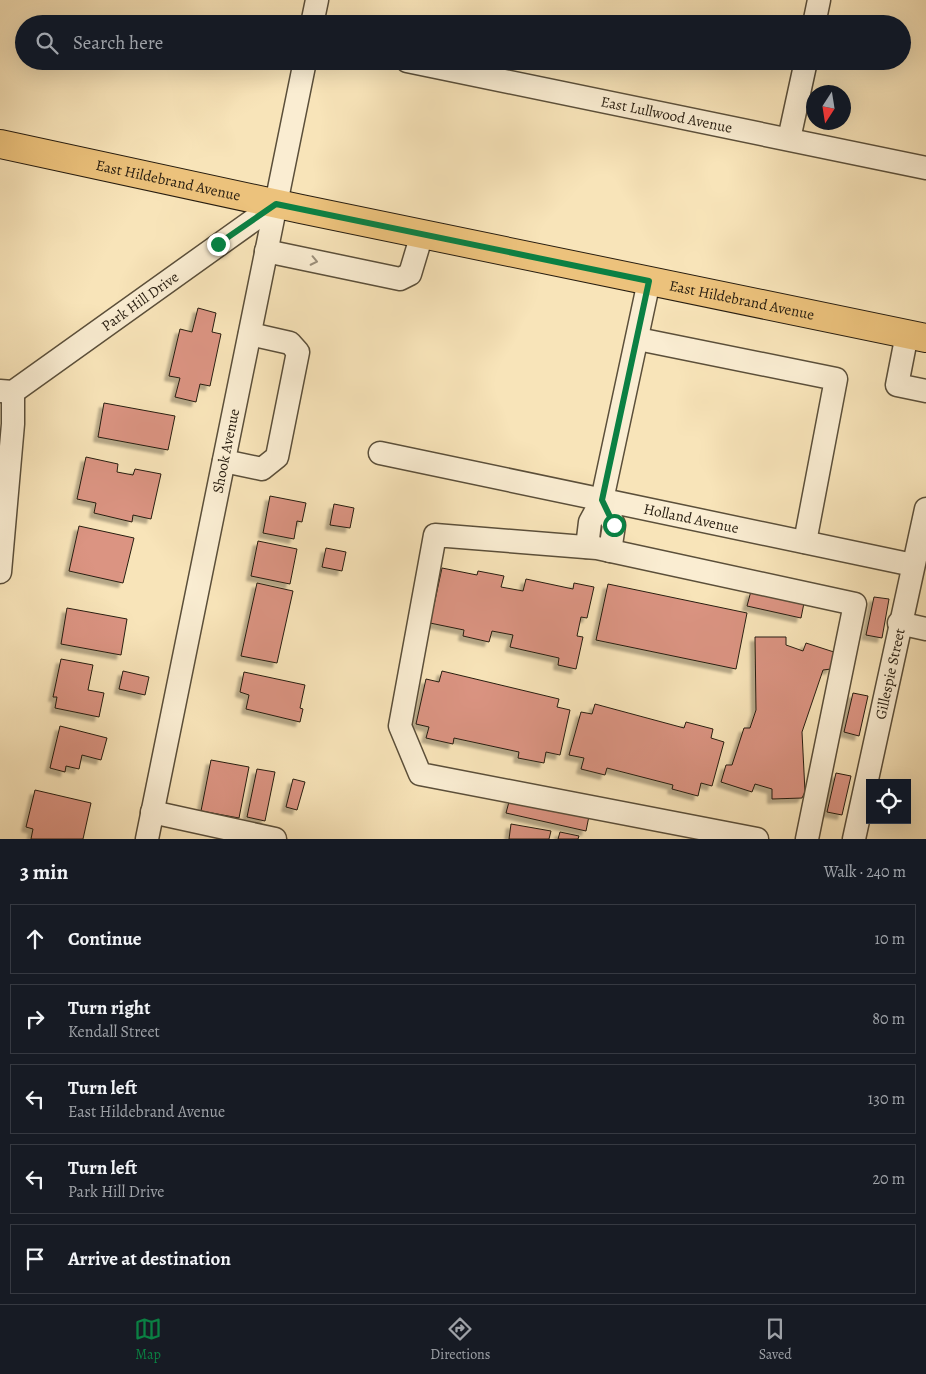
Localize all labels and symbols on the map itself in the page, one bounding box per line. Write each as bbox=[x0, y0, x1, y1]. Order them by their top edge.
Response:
north arrow bbox=[806, 85, 851, 130]
street label: East Lullwood Avenue bbox=[599, 91, 734, 138]
street label: East Hildebrand Avenue bbox=[94, 155, 243, 206]
route end bbox=[207, 233, 230, 256]
one-way arrow bbox=[309, 255, 318, 266]
street label: Park Hill Drive bbox=[97, 267, 183, 336]
street label: East Hildebrand Avenue bbox=[667, 275, 816, 325]
street label: Shook Avenue bbox=[207, 407, 244, 495]
street label: Holland Avenue bbox=[642, 499, 741, 538]
route start bbox=[603, 514, 626, 537]
street label: Gillespie Street bbox=[870, 626, 910, 721]

